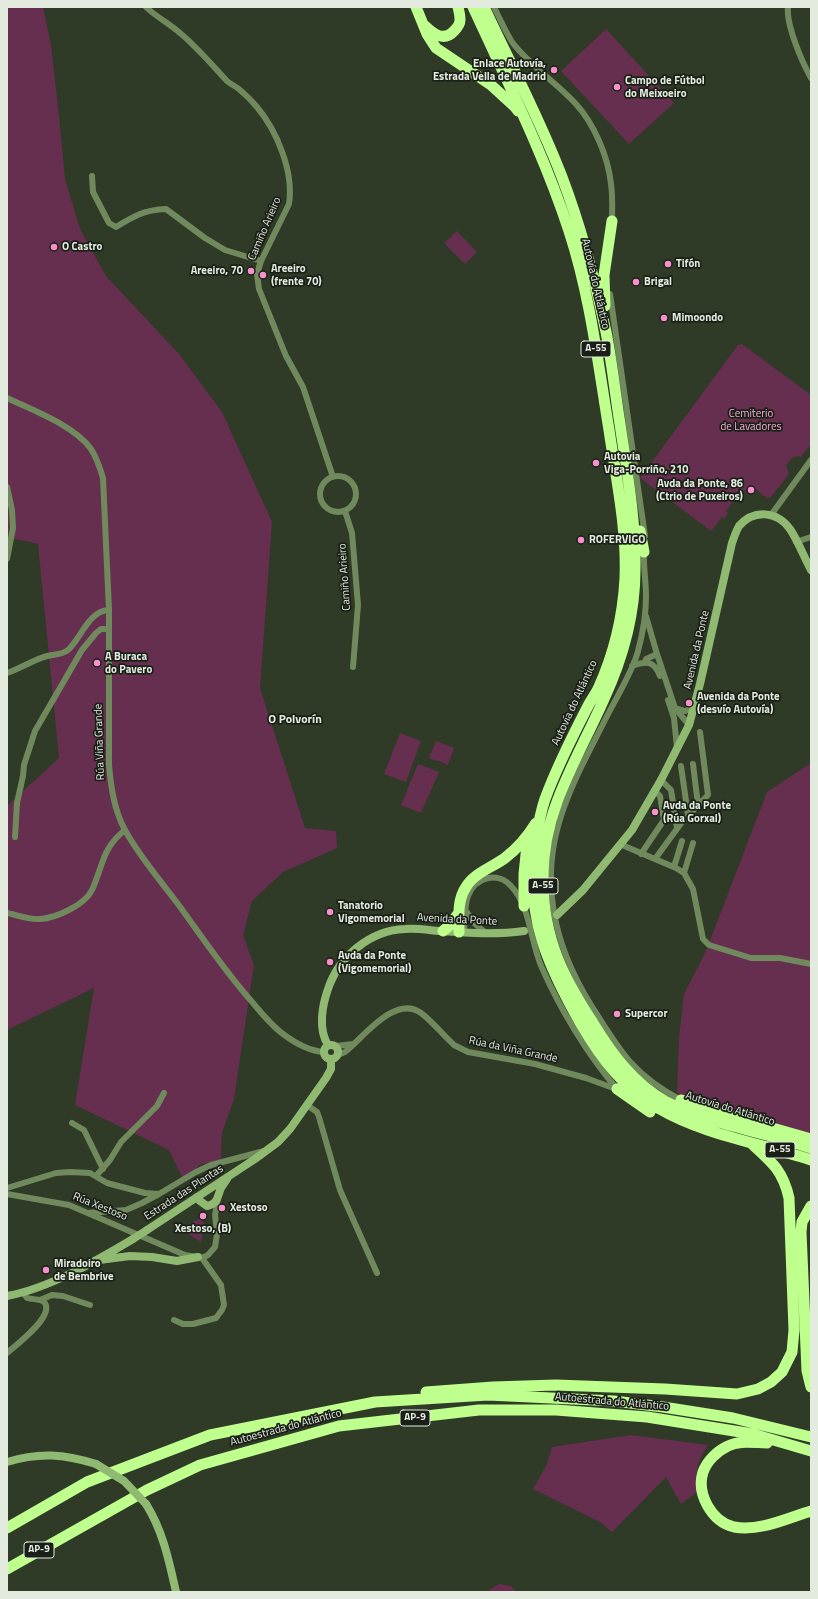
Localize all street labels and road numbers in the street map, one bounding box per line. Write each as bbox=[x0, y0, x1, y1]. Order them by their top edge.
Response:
street label: Camiño Arieiro bbox=[246, 195, 284, 263]
street label: Autovía do Atlántico bbox=[578, 237, 612, 331]
road number: A-55 bbox=[581, 341, 611, 357]
street label: Camiño Arieiro bbox=[336, 543, 354, 611]
street label: Avenida da Ponte bbox=[682, 609, 712, 691]
street label: Autovía do Atlántico bbox=[549, 658, 601, 748]
street label: Rúa Viña Grande bbox=[92, 704, 108, 780]
road number: A-55 bbox=[528, 878, 558, 894]
street label: Avenida da Ponte bbox=[416, 911, 498, 929]
street label: Rúa da Viña Grande bbox=[467, 1034, 559, 1066]
street label: Autovía do Atlántico bbox=[684, 1089, 776, 1129]
road number: A-55 bbox=[765, 1142, 795, 1158]
street label: Estrada das Plantas bbox=[142, 1162, 226, 1224]
street label: Rúa Xestoso bbox=[71, 1190, 129, 1224]
street label: Autoestrada do Atlántico bbox=[554, 1390, 670, 1414]
street label: Autoestrada do Atlántico bbox=[229, 1407, 343, 1449]
road number: AP-9 bbox=[400, 1410, 430, 1426]
road number: AP-9 bbox=[24, 1542, 54, 1558]

